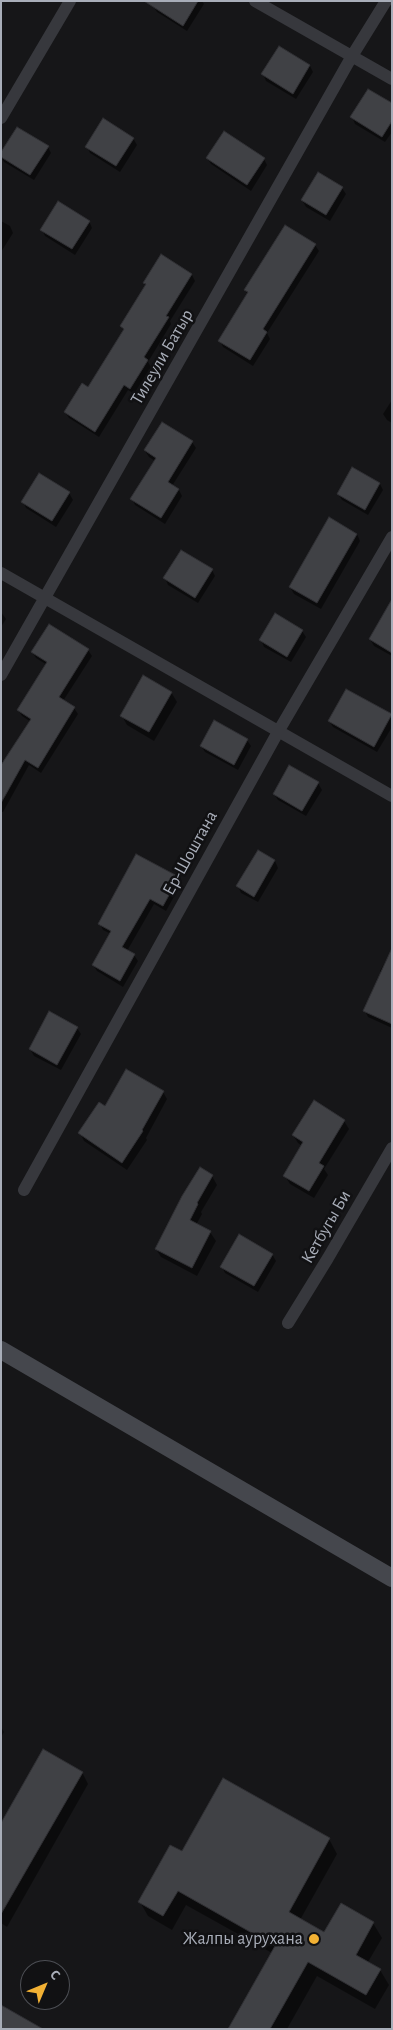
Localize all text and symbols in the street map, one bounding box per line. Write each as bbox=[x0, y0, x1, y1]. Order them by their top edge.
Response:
street label: Тилеули Батыр bbox=[126, 305, 198, 409]
street label: Ер-Шоштана bbox=[158, 807, 222, 899]
street label: Кетбугы Би bbox=[296, 1186, 356, 1268]
place label: Жалпы аурухана bbox=[183, 1928, 303, 1950]
marker: Жалпы аурухана bbox=[307, 1932, 321, 1946]
north arrow bbox=[20, 1960, 70, 2010]
text: С bbox=[47, 1967, 63, 1983]

